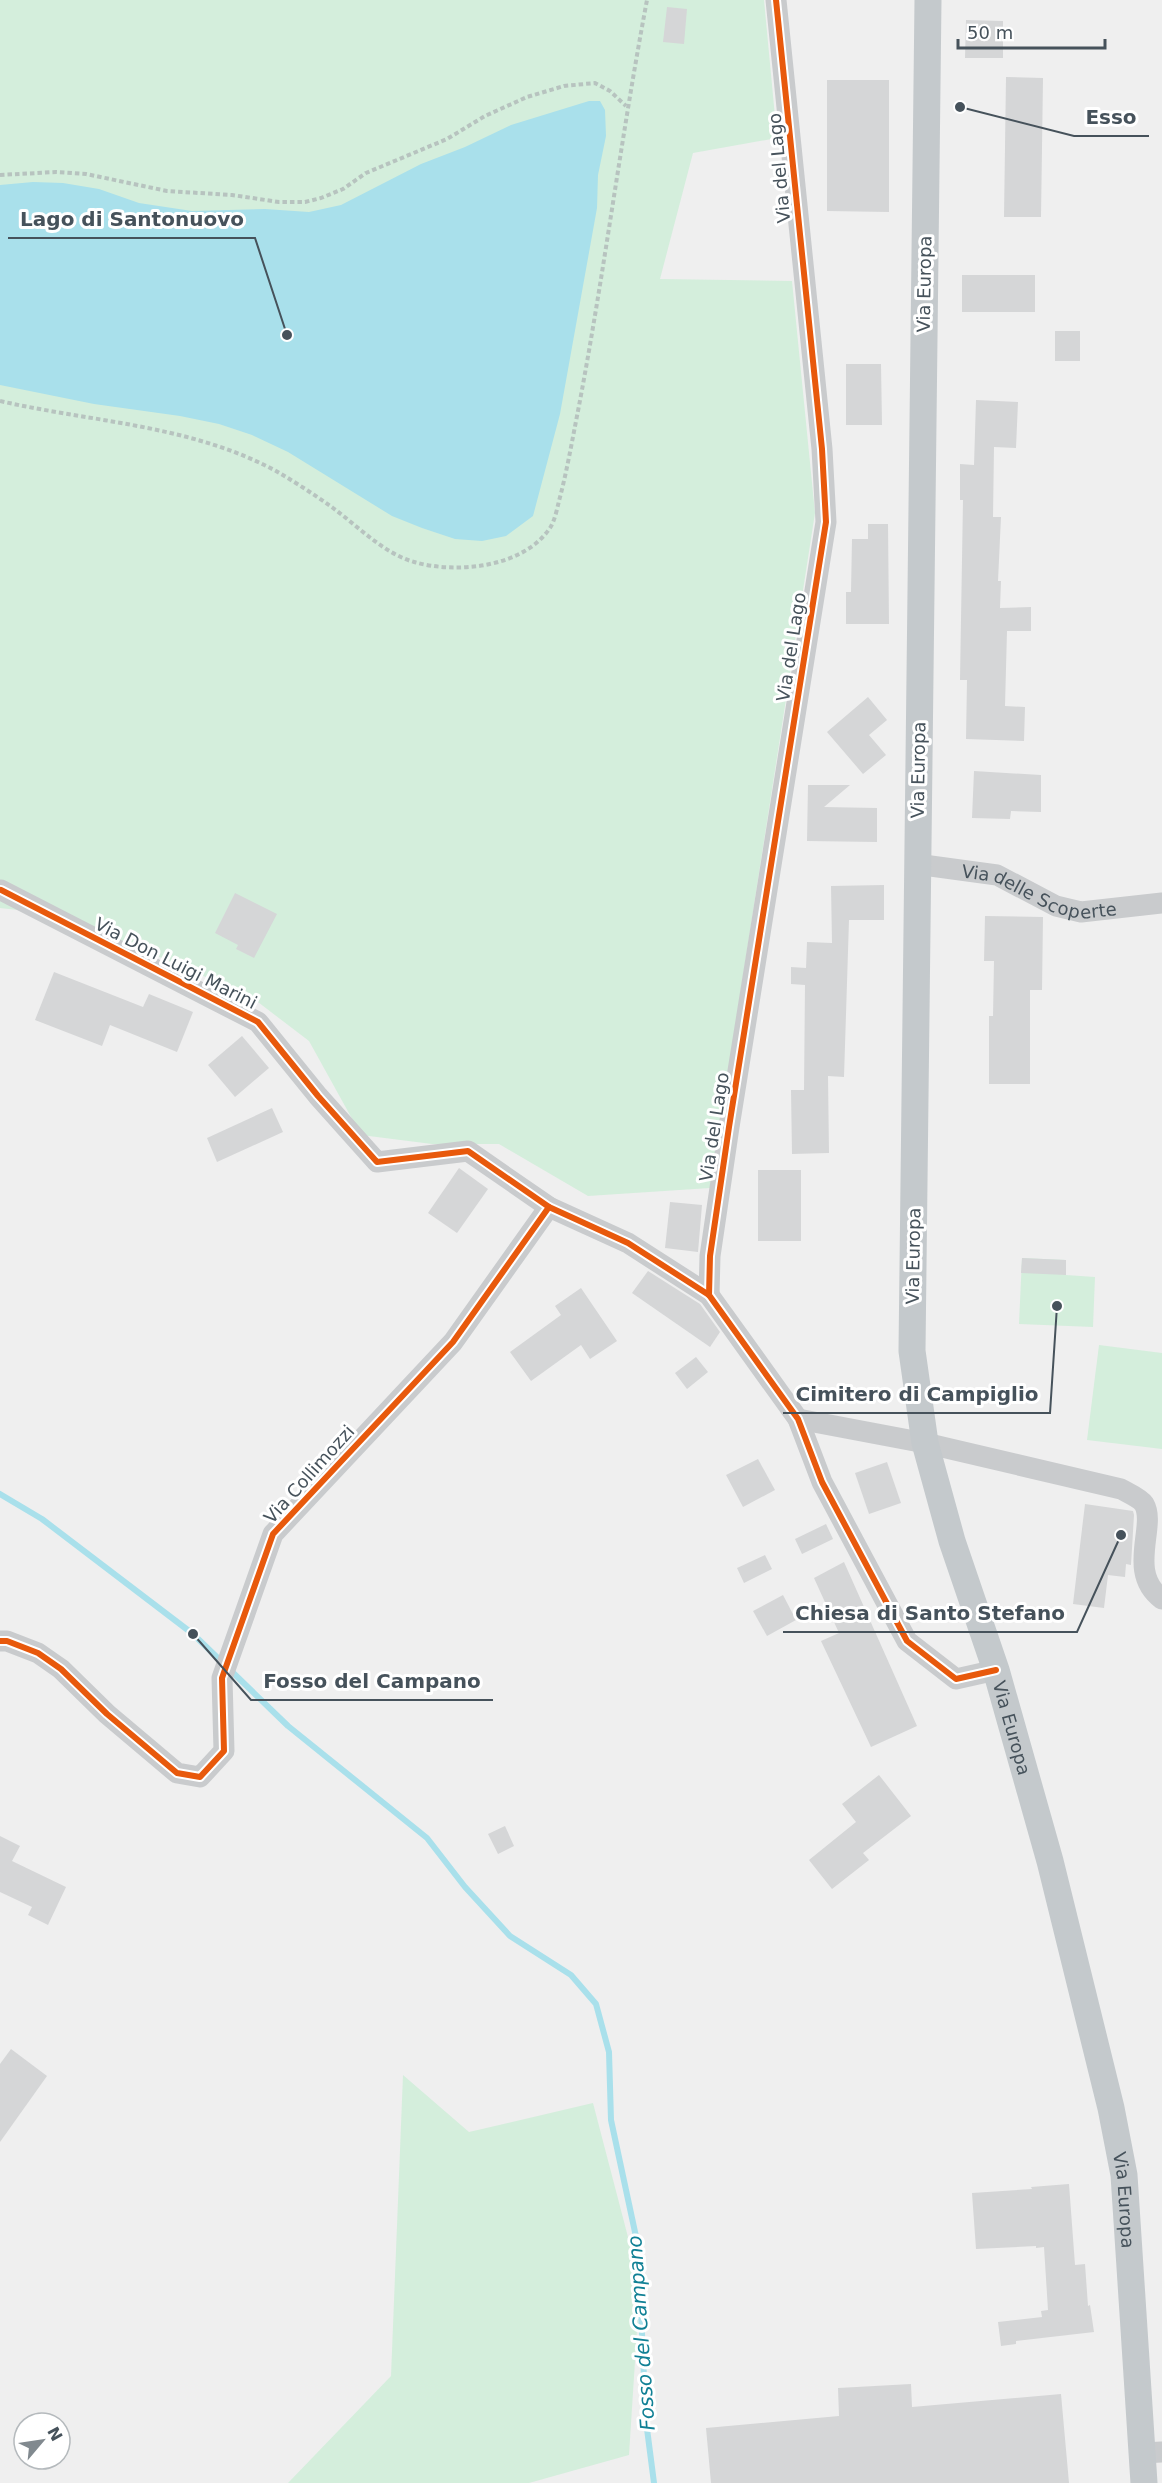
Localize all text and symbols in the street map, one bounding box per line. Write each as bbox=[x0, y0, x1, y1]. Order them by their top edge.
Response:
scale bar bbox=[958, 12, 1105, 50]
text: 50 m bbox=[967, 22, 1013, 43]
callout: Esso bbox=[1074, 98, 1149, 136]
text: Esso bbox=[1085, 105, 1137, 129]
street label: Via del Lago bbox=[764, 112, 794, 224]
callout: Lago di Santonuovo bbox=[8, 200, 255, 238]
text: Lago di Santonuovo bbox=[20, 207, 244, 231]
street label: Via Europa bbox=[913, 235, 935, 333]
street label: Via del Lago bbox=[772, 591, 810, 703]
street label: Via Europa bbox=[907, 721, 929, 819]
street label: Via delle Scoperte bbox=[960, 860, 1118, 923]
street label: Via Don Luigi Marini bbox=[91, 913, 261, 1013]
street label: Via del Lago bbox=[695, 1071, 733, 1183]
street label: Via Europa bbox=[902, 1207, 924, 1305]
callout: Cimitero di Campiglio bbox=[783, 1375, 1050, 1413]
text: Cimitero di Campiglio bbox=[795, 1382, 1039, 1406]
street label: Via Collimozzi bbox=[259, 1421, 359, 1527]
callout: Chiesa di Santo Stefano bbox=[783, 1594, 1077, 1632]
text: Chiesa di Santo Stefano bbox=[795, 1601, 1065, 1625]
callout: Fosso del Campano bbox=[251, 1662, 493, 1700]
text: Fosso del Campano bbox=[263, 1669, 481, 1693]
street label: Via Europa bbox=[989, 1678, 1036, 1777]
street label: Via Europa bbox=[1109, 2150, 1139, 2249]
water label: Fosso del Campano bbox=[622, 2235, 660, 2431]
north arrow bbox=[12, 2411, 72, 2471]
text: N bbox=[43, 2424, 66, 2444]

